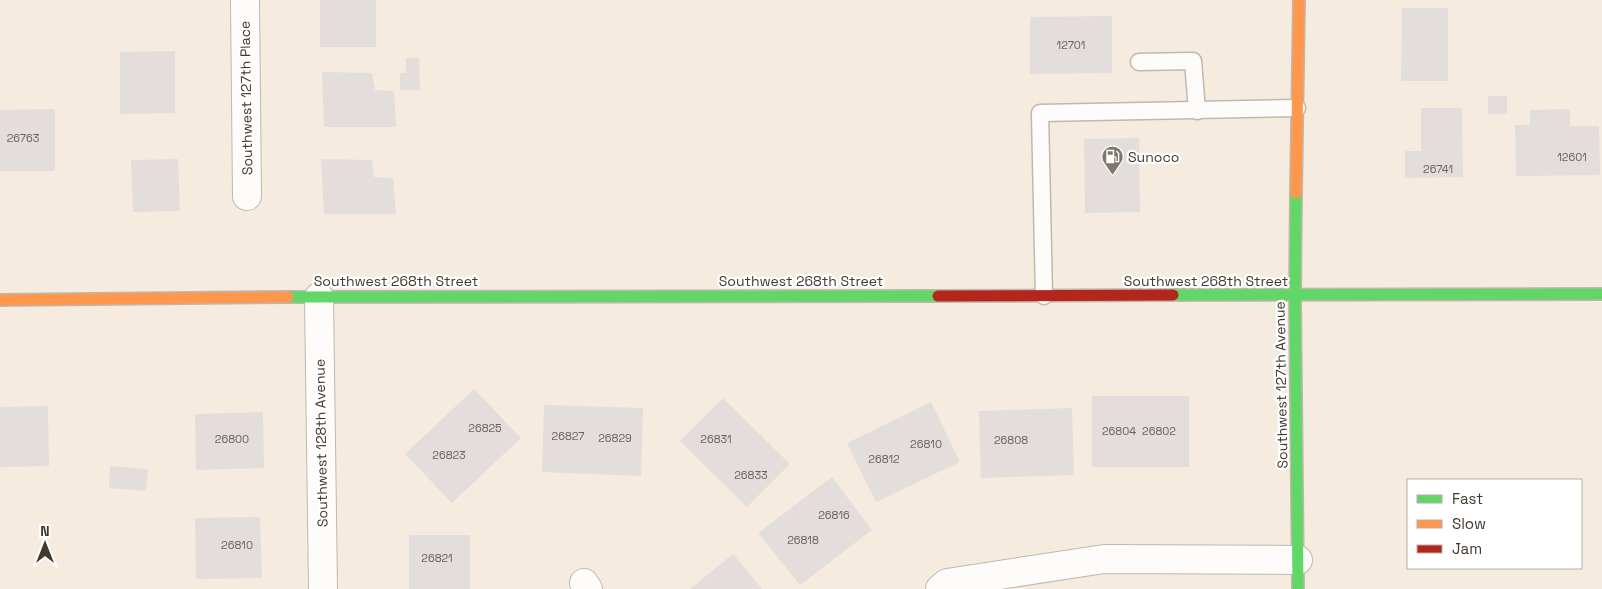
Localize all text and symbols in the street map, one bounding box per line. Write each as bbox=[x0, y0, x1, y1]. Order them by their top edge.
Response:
street label: Southwest 127th Place bbox=[236, 21, 256, 175]
house number: 12701 bbox=[1057, 38, 1085, 52]
house number: 26763 bbox=[7, 131, 40, 145]
fuel station icon: Sunoco bbox=[1100, 145, 1124, 176]
place label: Sunoco bbox=[1128, 148, 1179, 166]
house number: 12601 bbox=[1557, 150, 1587, 164]
house number: 26741 bbox=[1423, 162, 1453, 176]
street label: Southwest 268th Street bbox=[314, 272, 478, 290]
street label: Southwest 268th Street bbox=[719, 272, 883, 290]
street label: Southwest 268th Street bbox=[1124, 272, 1288, 290]
street label: Southwest 127th Avenue bbox=[1271, 301, 1291, 469]
street label: Southwest 128th Avenue bbox=[311, 359, 331, 527]
house number: 26825 bbox=[468, 421, 502, 435]
house number: 26804 bbox=[1102, 424, 1136, 438]
house number: 26802 bbox=[1142, 424, 1176, 438]
house number: 26827 bbox=[552, 429, 584, 443]
house number: 26829 bbox=[598, 431, 632, 445]
house number: 26800 bbox=[215, 432, 249, 446]
house number: 26831 bbox=[700, 432, 732, 446]
house number: 26808 bbox=[994, 433, 1028, 447]
house number: 26810 bbox=[910, 437, 942, 451]
house number: 26823 bbox=[432, 448, 466, 462]
house number: 26812 bbox=[868, 452, 900, 466]
house number: 26833 bbox=[734, 468, 768, 482]
legend bbox=[1407, 479, 1582, 569]
text: Fast bbox=[1452, 489, 1483, 508]
house number: 26816 bbox=[818, 508, 850, 522]
text: Slow bbox=[1452, 514, 1486, 533]
north arrow bbox=[20, 519, 70, 569]
text: N bbox=[40, 522, 50, 540]
house number: 26818 bbox=[787, 533, 819, 547]
house number: 26810 bbox=[221, 538, 253, 552]
text: Jam bbox=[1452, 539, 1482, 558]
house number: 26821 bbox=[421, 551, 453, 565]

